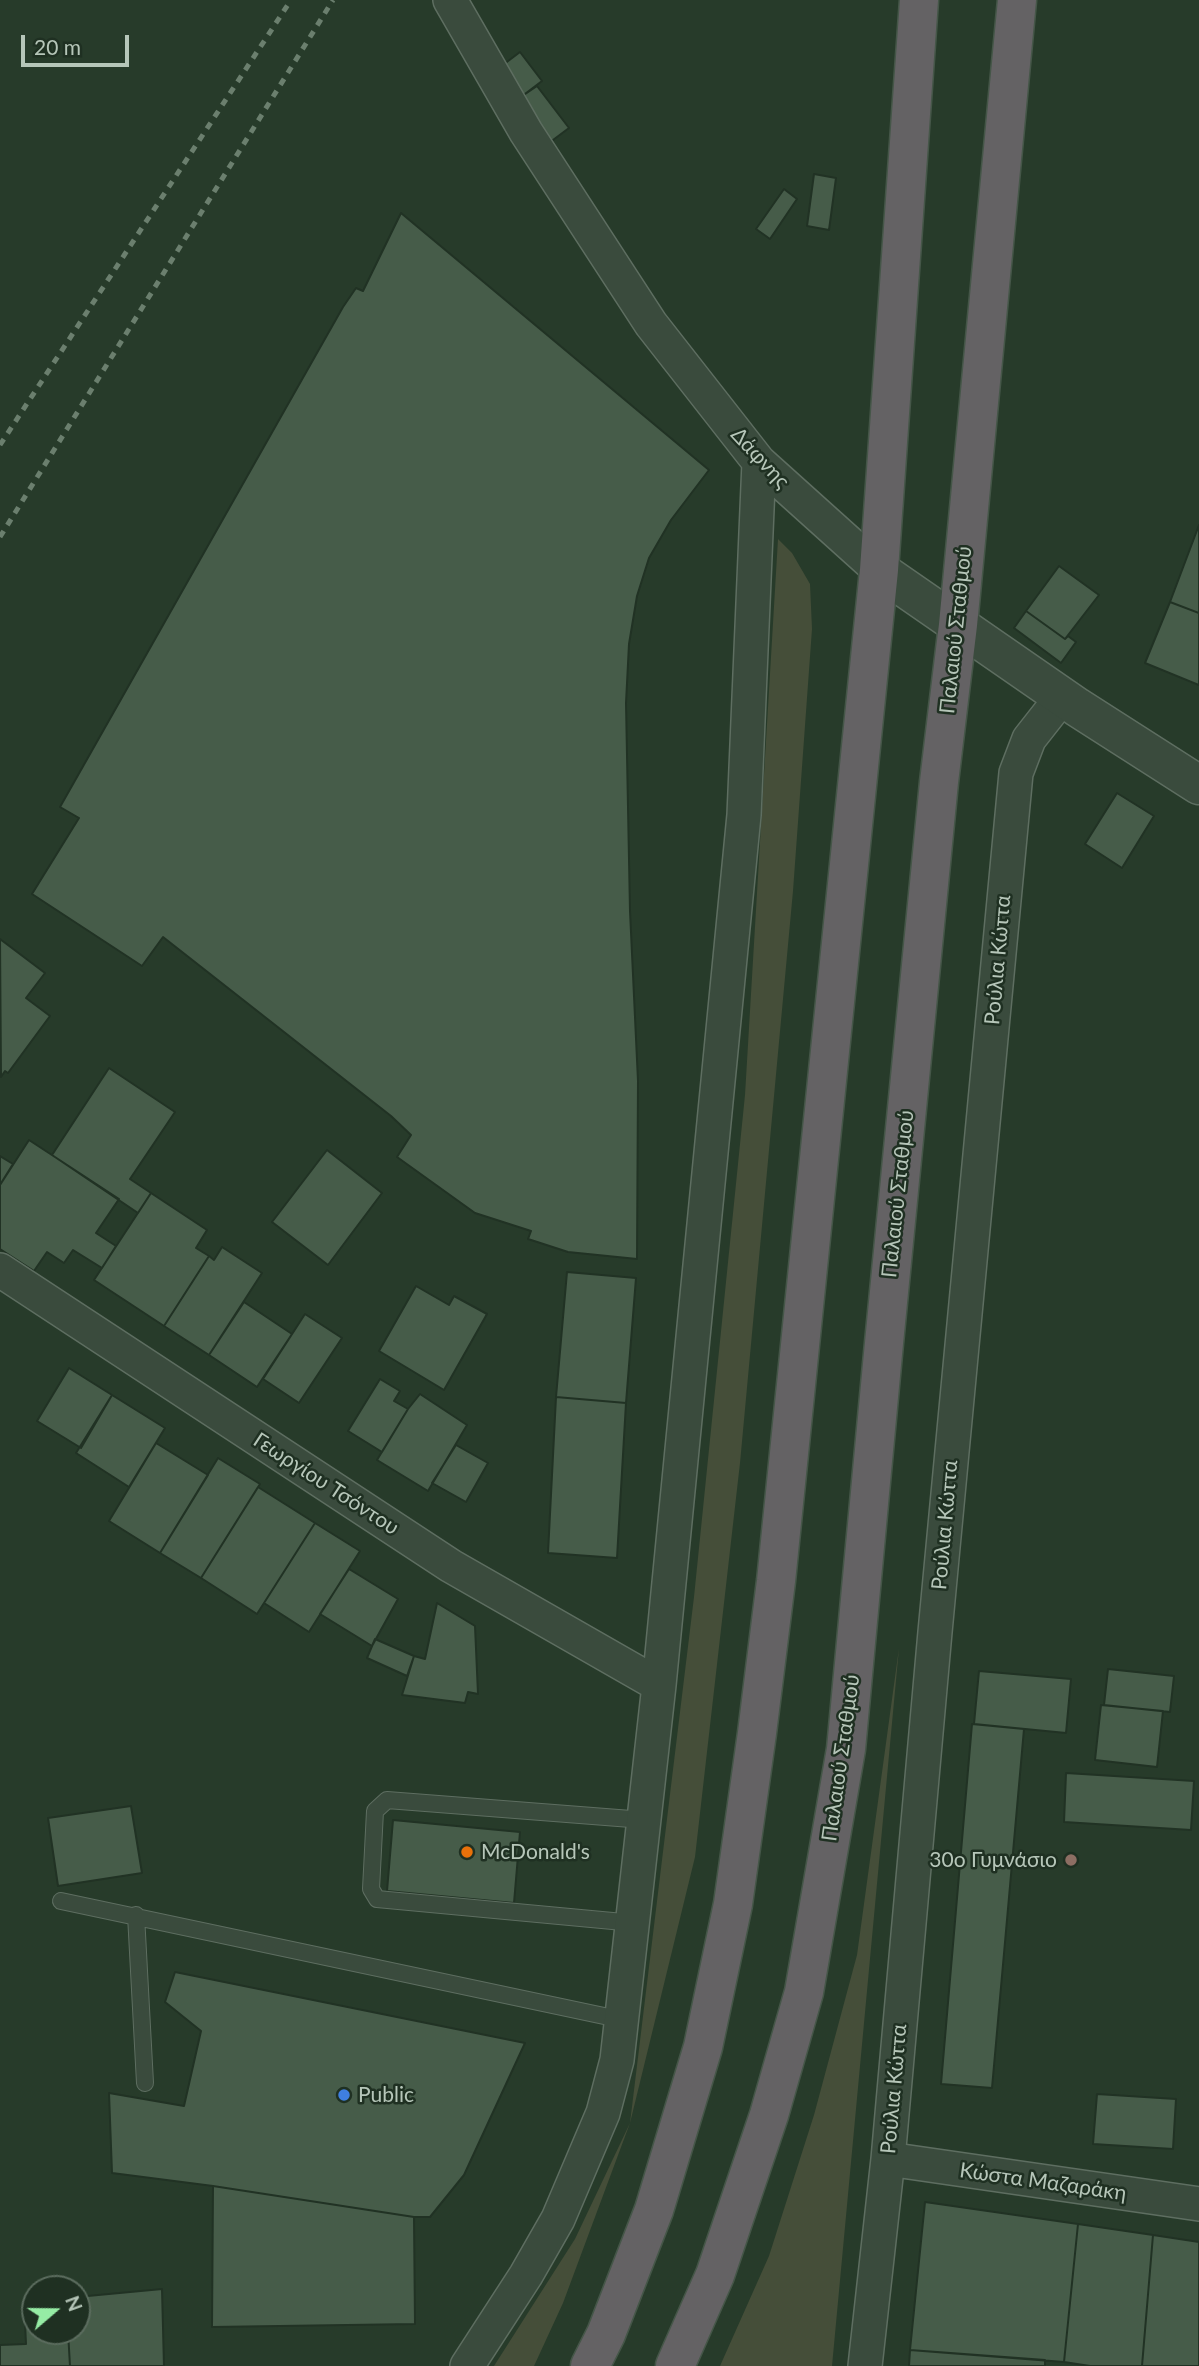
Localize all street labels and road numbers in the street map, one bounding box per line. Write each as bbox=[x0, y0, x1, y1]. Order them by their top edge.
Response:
street label: Δάφνης bbox=[725, 422, 795, 494]
street label: Παλαιού Σταθμού bbox=[935, 545, 977, 715]
street label: Ρούλια Κώττα bbox=[980, 894, 1016, 1026]
street label: Παλαιού Σταθμού bbox=[877, 1109, 919, 1279]
street label: Γεωργίου Τσόντου bbox=[249, 1428, 403, 1540]
street label: Ρούλια Κώττα bbox=[927, 1459, 963, 1591]
street label: Παλαιού Σταθμού bbox=[817, 1673, 865, 1843]
street label: Ρούλια Κώττα bbox=[876, 2023, 912, 2155]
street label: Κώστα Μαζαράκη bbox=[958, 2158, 1128, 2206]

